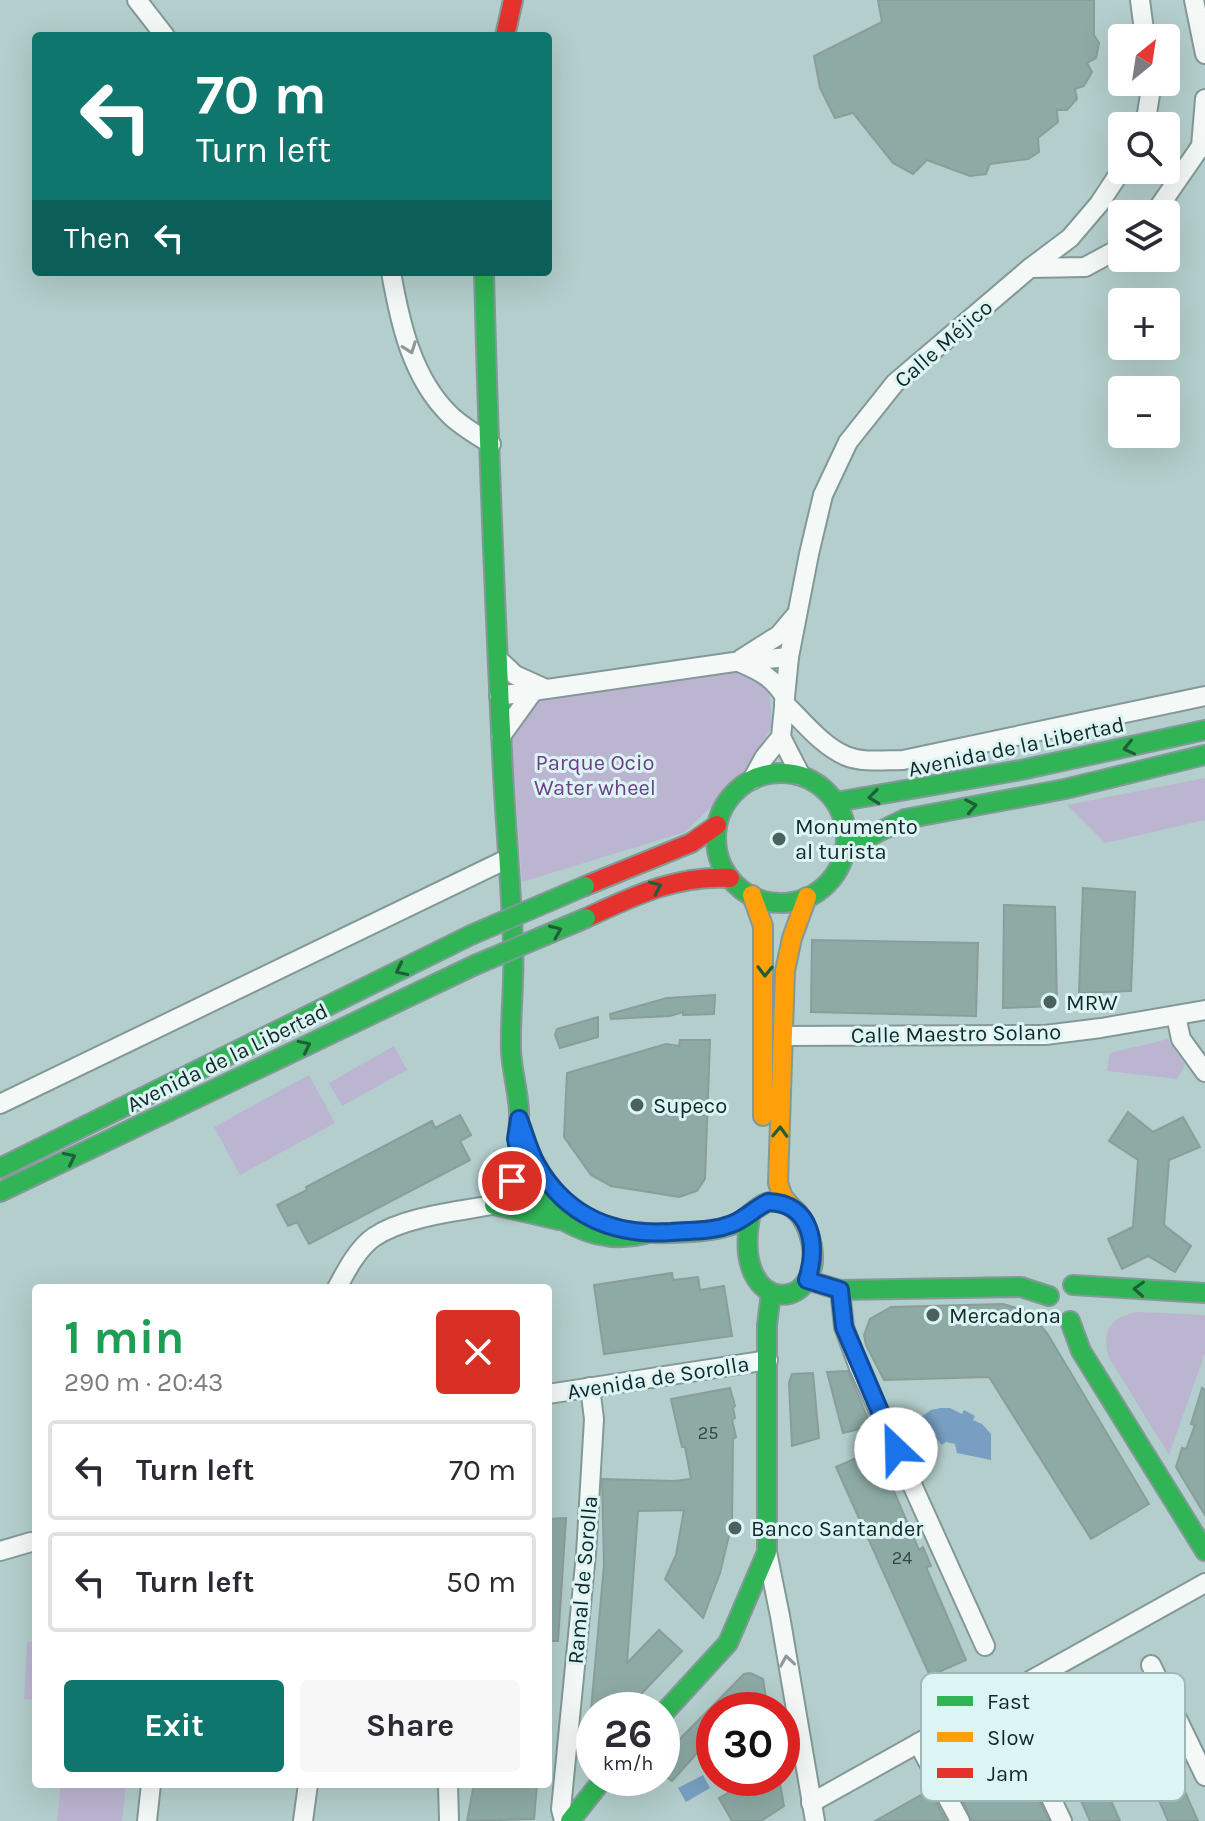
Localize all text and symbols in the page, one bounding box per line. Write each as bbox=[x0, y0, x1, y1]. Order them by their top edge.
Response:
north arrow bbox=[1108, 24, 1180, 96]
map controls bbox=[1108, 24, 1180, 448]
text: 70 m bbox=[196, 62, 327, 127]
icon: left bbox=[64, 64, 168, 168]
button: search bbox=[1108, 112, 1180, 184]
text: Turn left bbox=[196, 129, 331, 171]
button: layers bbox=[1108, 200, 1180, 272]
icon: left bbox=[147, 216, 191, 260]
text: Then bbox=[64, 220, 131, 256]
button: + bbox=[1108, 288, 1180, 360]
street label: Calle Méjico bbox=[889, 294, 998, 393]
one-way arrow bbox=[400, 340, 417, 354]
button: − bbox=[1108, 376, 1180, 448]
street label: Avenida de la Libertad bbox=[906, 711, 1127, 783]
one-way arrow bbox=[1123, 739, 1136, 756]
park label: Parque Ocio Water wheel bbox=[534, 750, 656, 801]
one-way arrow bbox=[867, 789, 880, 806]
one-way arrow bbox=[965, 799, 978, 816]
place label: Monumento al turista bbox=[795, 814, 918, 865]
marker: Monumento al turista bbox=[770, 830, 788, 848]
one-way arrow bbox=[647, 881, 662, 897]
one-way arrow bbox=[548, 924, 562, 940]
one-way arrow bbox=[395, 960, 410, 975]
one-way arrow bbox=[756, 965, 773, 978]
place label: MRW bbox=[1066, 990, 1118, 1016]
marker: MRW bbox=[1041, 993, 1059, 1011]
street label: Avenida de la Libertad bbox=[123, 998, 332, 1118]
street label: Calle Maestro Solano bbox=[851, 1019, 1061, 1049]
one-way arrow bbox=[297, 1040, 311, 1056]
place label: Supeco bbox=[653, 1093, 727, 1119]
marker: Supeco bbox=[628, 1096, 646, 1114]
one-way arrow bbox=[771, 1125, 788, 1138]
pin bbox=[478, 1147, 546, 1215]
one-way arrow bbox=[62, 1152, 77, 1168]
icon: arrive bbox=[490, 1159, 534, 1203]
one-way arrow bbox=[1132, 1281, 1145, 1298]
place label: Mercadona bbox=[949, 1303, 1061, 1329]
marker: Mercadona bbox=[924, 1306, 942, 1324]
text: 1 min bbox=[64, 1309, 184, 1365]
button: close bbox=[436, 1310, 520, 1394]
street label: Avenida de Sorolla bbox=[565, 1351, 751, 1405]
text: 290 m · 20:43 bbox=[64, 1367, 223, 1398]
position arrow bbox=[854, 1407, 938, 1491]
house number: 25 bbox=[698, 1422, 718, 1444]
icon: left bbox=[68, 1448, 112, 1492]
text: Turn left bbox=[136, 1452, 254, 1488]
text: 70 m bbox=[449, 1452, 516, 1488]
street label: Ramal de Sorolla bbox=[563, 1495, 603, 1665]
place label: Banco Santander bbox=[751, 1516, 923, 1542]
marker: Banco Santander bbox=[726, 1519, 744, 1537]
house number: 24 bbox=[892, 1547, 912, 1569]
icon: left bbox=[68, 1560, 112, 1604]
text: Turn left bbox=[136, 1564, 254, 1600]
text: 50 m bbox=[446, 1564, 516, 1600]
one-way arrow bbox=[780, 1654, 797, 1668]
legend bbox=[921, 1673, 1185, 1801]
button: Exit bbox=[64, 1680, 284, 1772]
button: Share bbox=[300, 1680, 520, 1772]
text: Fast bbox=[987, 1689, 1030, 1715]
speed limit sign: 30 bbox=[696, 1692, 800, 1796]
text: 26 bbox=[604, 1710, 652, 1757]
text: Slow bbox=[987, 1725, 1034, 1751]
text: km/h bbox=[603, 1752, 653, 1775]
text: Jam bbox=[987, 1761, 1029, 1787]

